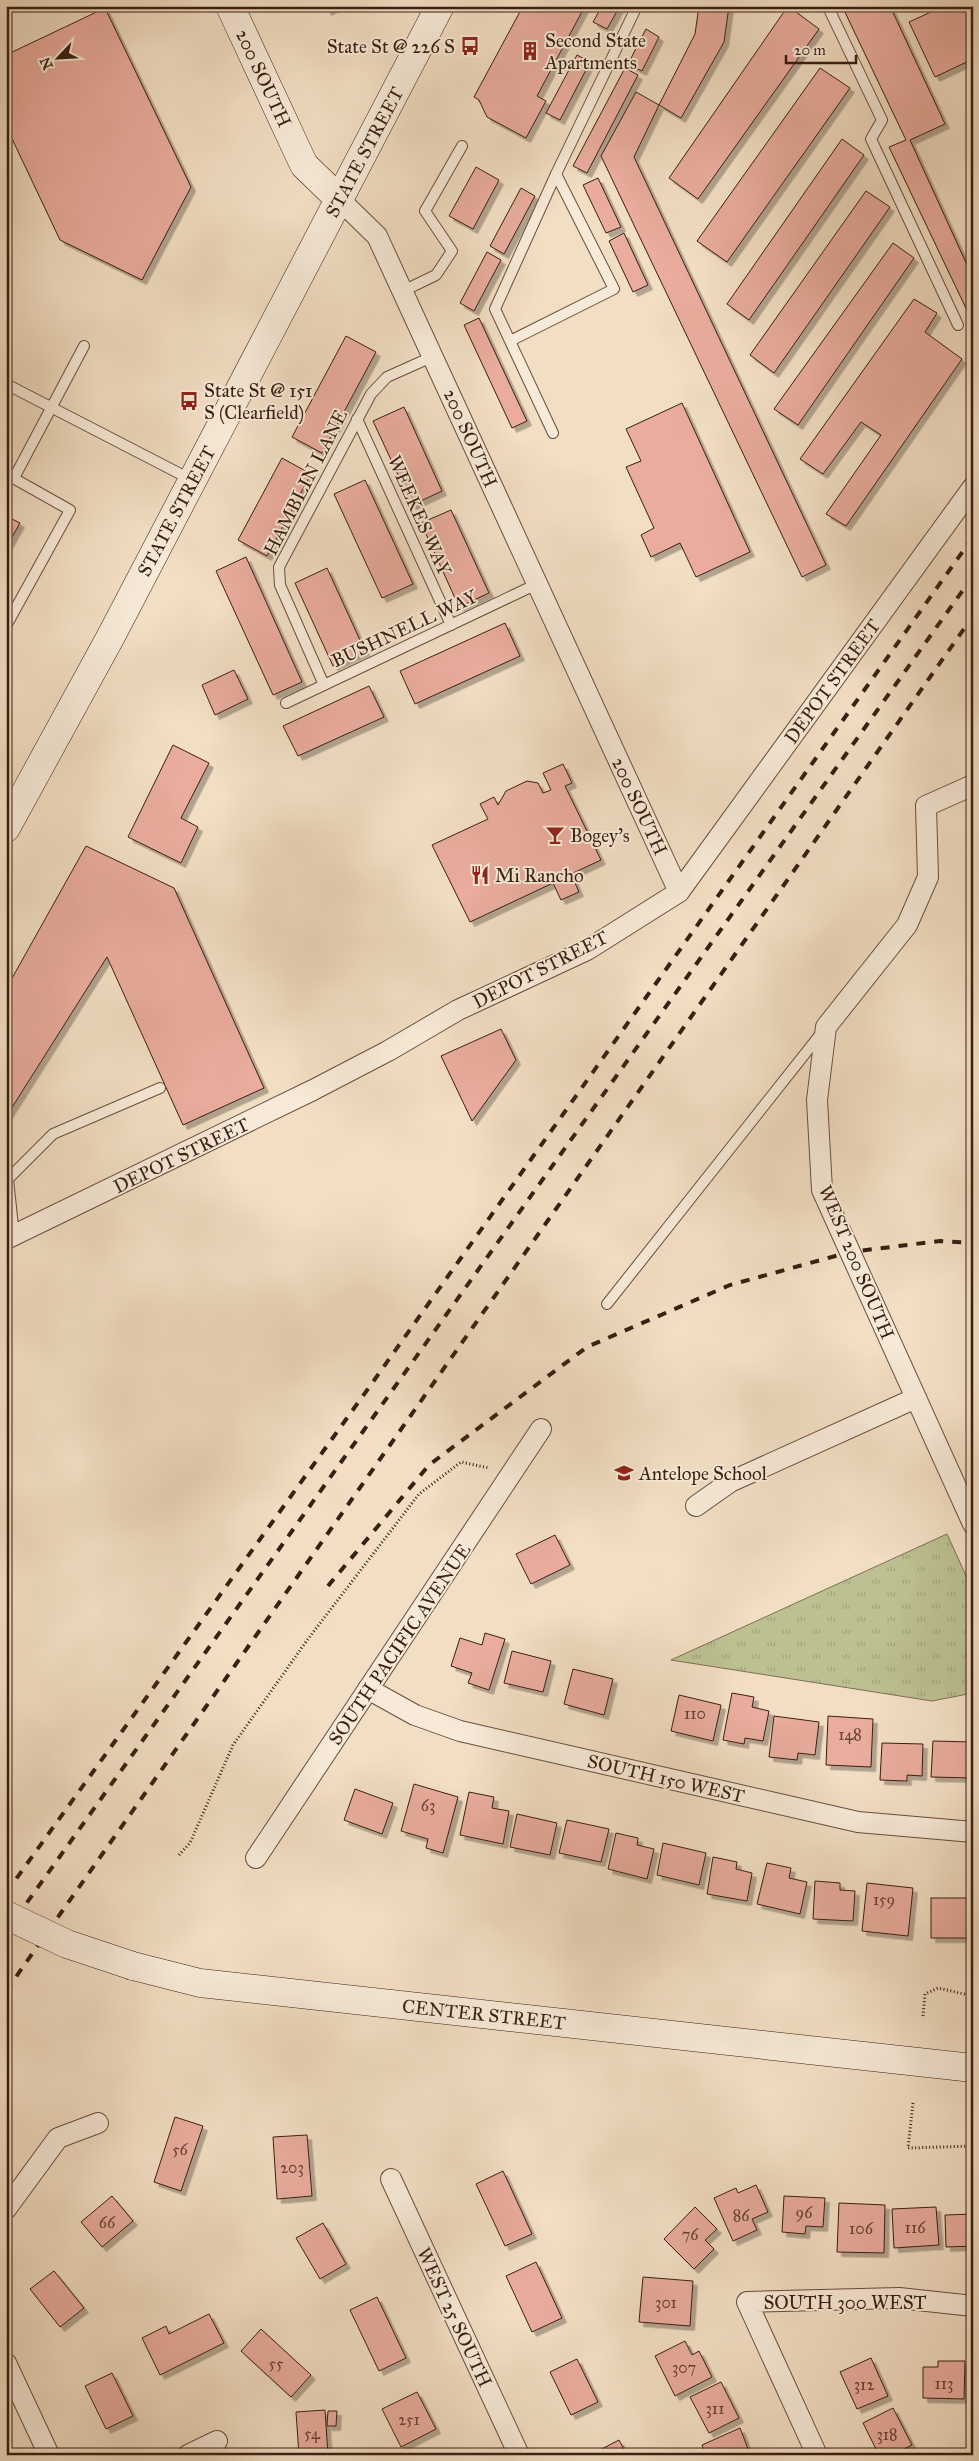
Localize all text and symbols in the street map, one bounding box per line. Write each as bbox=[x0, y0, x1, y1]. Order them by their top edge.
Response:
street label: 200 SOUTH bbox=[231, 26, 296, 131]
place label: Second State Apartments bbox=[544, 29, 646, 74]
north arrow bbox=[32, 32, 82, 82]
scale bar bbox=[786, 32, 856, 64]
place label: State St @ 226 S bbox=[327, 35, 455, 58]
bus stop icon: State St @ 226 S bbox=[459, 35, 481, 57]
building icon: Second State Apartments bbox=[519, 40, 541, 62]
text: 20 m bbox=[794, 41, 826, 59]
text: N bbox=[36, 54, 57, 72]
street label: STATE STREET bbox=[320, 83, 408, 221]
place label: State St @ 151 S (Clearfield) bbox=[204, 379, 313, 425]
street label: 200 SOUTH bbox=[439, 385, 502, 491]
bus stop icon: State St @ 151 S (Clearfield) bbox=[178, 390, 200, 412]
street label: HAMBLIN LANE bbox=[259, 405, 352, 559]
street label: STATE STREET bbox=[132, 442, 220, 580]
street label: WEEKES WAY bbox=[383, 452, 457, 580]
street label: BUSHNELL WAY bbox=[328, 584, 482, 672]
street label: DEPOT STREET bbox=[779, 615, 885, 748]
street label: 200 SOUTH bbox=[607, 754, 672, 859]
bar icon: Bogey's bbox=[544, 824, 566, 846]
place label: Bogey's bbox=[570, 824, 630, 848]
restaurant icon: Mi Rancho bbox=[469, 864, 491, 886]
place label: Mi Rancho bbox=[495, 864, 584, 887]
street label: DEPOT STREET bbox=[469, 926, 612, 1013]
street label: DEPOT STREET bbox=[109, 1113, 253, 1198]
street label: WEST 200 SOUTH bbox=[814, 1182, 899, 1343]
school or university icon: Antelope School bbox=[613, 1462, 635, 1484]
place label: Antelope School bbox=[638, 1462, 768, 1485]
street label: SOUTH PACIFIC AVENUE bbox=[323, 1539, 476, 1749]
house number: 110 bbox=[684, 1704, 706, 1723]
house number: 148 bbox=[838, 1725, 862, 1744]
street label: SOUTH 150 WEST bbox=[585, 1749, 747, 1808]
house number: 63 bbox=[421, 1796, 435, 1815]
house number: 159 bbox=[873, 1890, 895, 1909]
street label: CENTER STREET bbox=[401, 1994, 567, 2035]
house number: 56 bbox=[172, 2140, 189, 2159]
house number: 203 bbox=[280, 2158, 304, 2177]
house number: 96 bbox=[796, 2203, 813, 2222]
house number: 86 bbox=[733, 2206, 750, 2225]
house number: 66 bbox=[99, 2213, 116, 2232]
house number: 116 bbox=[905, 2218, 926, 2237]
house number: 106 bbox=[849, 2219, 874, 2238]
house number: 76 bbox=[682, 2225, 699, 2244]
street label: WEST 25 SOUTH bbox=[412, 2244, 497, 2391]
street label: SOUTH 300 WEST bbox=[763, 2291, 927, 2314]
house number: 301 bbox=[655, 2293, 677, 2312]
house number: 55 bbox=[269, 2354, 284, 2373]
house number: 307 bbox=[672, 2358, 696, 2377]
house number: 113 bbox=[934, 2374, 954, 2393]
house number: 312 bbox=[854, 2375, 874, 2394]
house number: 311 bbox=[705, 2399, 725, 2418]
house number: 251 bbox=[398, 2410, 420, 2429]
house number: 54 bbox=[304, 2424, 321, 2443]
house number: 318 bbox=[876, 2425, 898, 2444]

